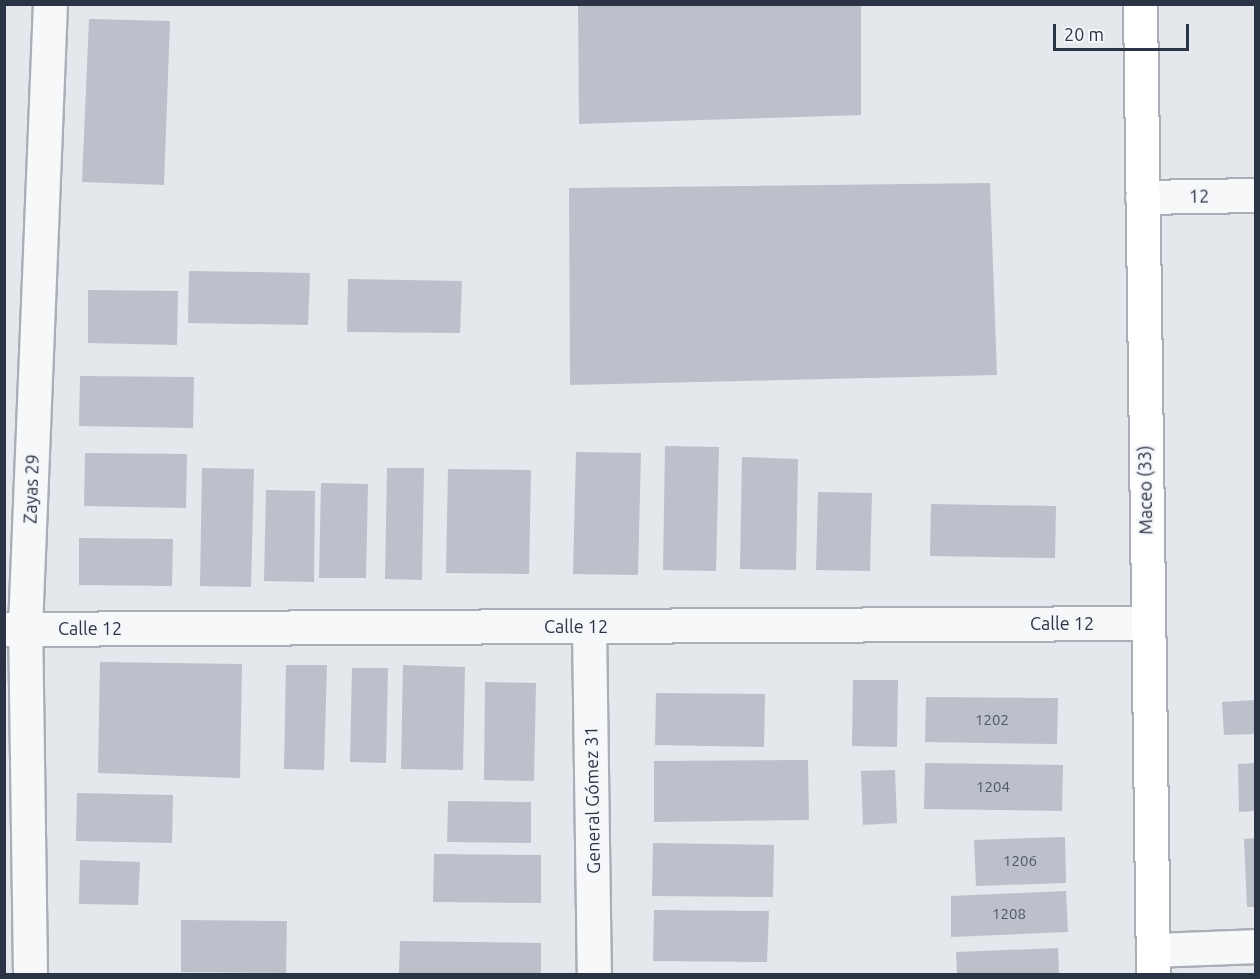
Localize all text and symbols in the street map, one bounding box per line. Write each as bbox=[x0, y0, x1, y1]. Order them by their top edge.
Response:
scale bar bbox=[1056, 12, 1192, 50]
text: 20 m bbox=[1064, 24, 1104, 44]
street label: 12 bbox=[1189, 185, 1209, 207]
street label: Maceo (33) bbox=[1133, 445, 1157, 535]
street label: Zayas 29 bbox=[19, 454, 43, 524]
street label: Calle 12 bbox=[1030, 612, 1094, 634]
street label: Calle 12 bbox=[544, 615, 608, 637]
street label: Calle 12 bbox=[58, 617, 122, 639]
house number: 1202 bbox=[975, 711, 1009, 729]
street label: General Gómez 31 bbox=[580, 726, 604, 874]
house number: 1204 bbox=[976, 778, 1010, 796]
house number: 1206 bbox=[1003, 852, 1037, 870]
house number: 1208 bbox=[992, 905, 1026, 923]

